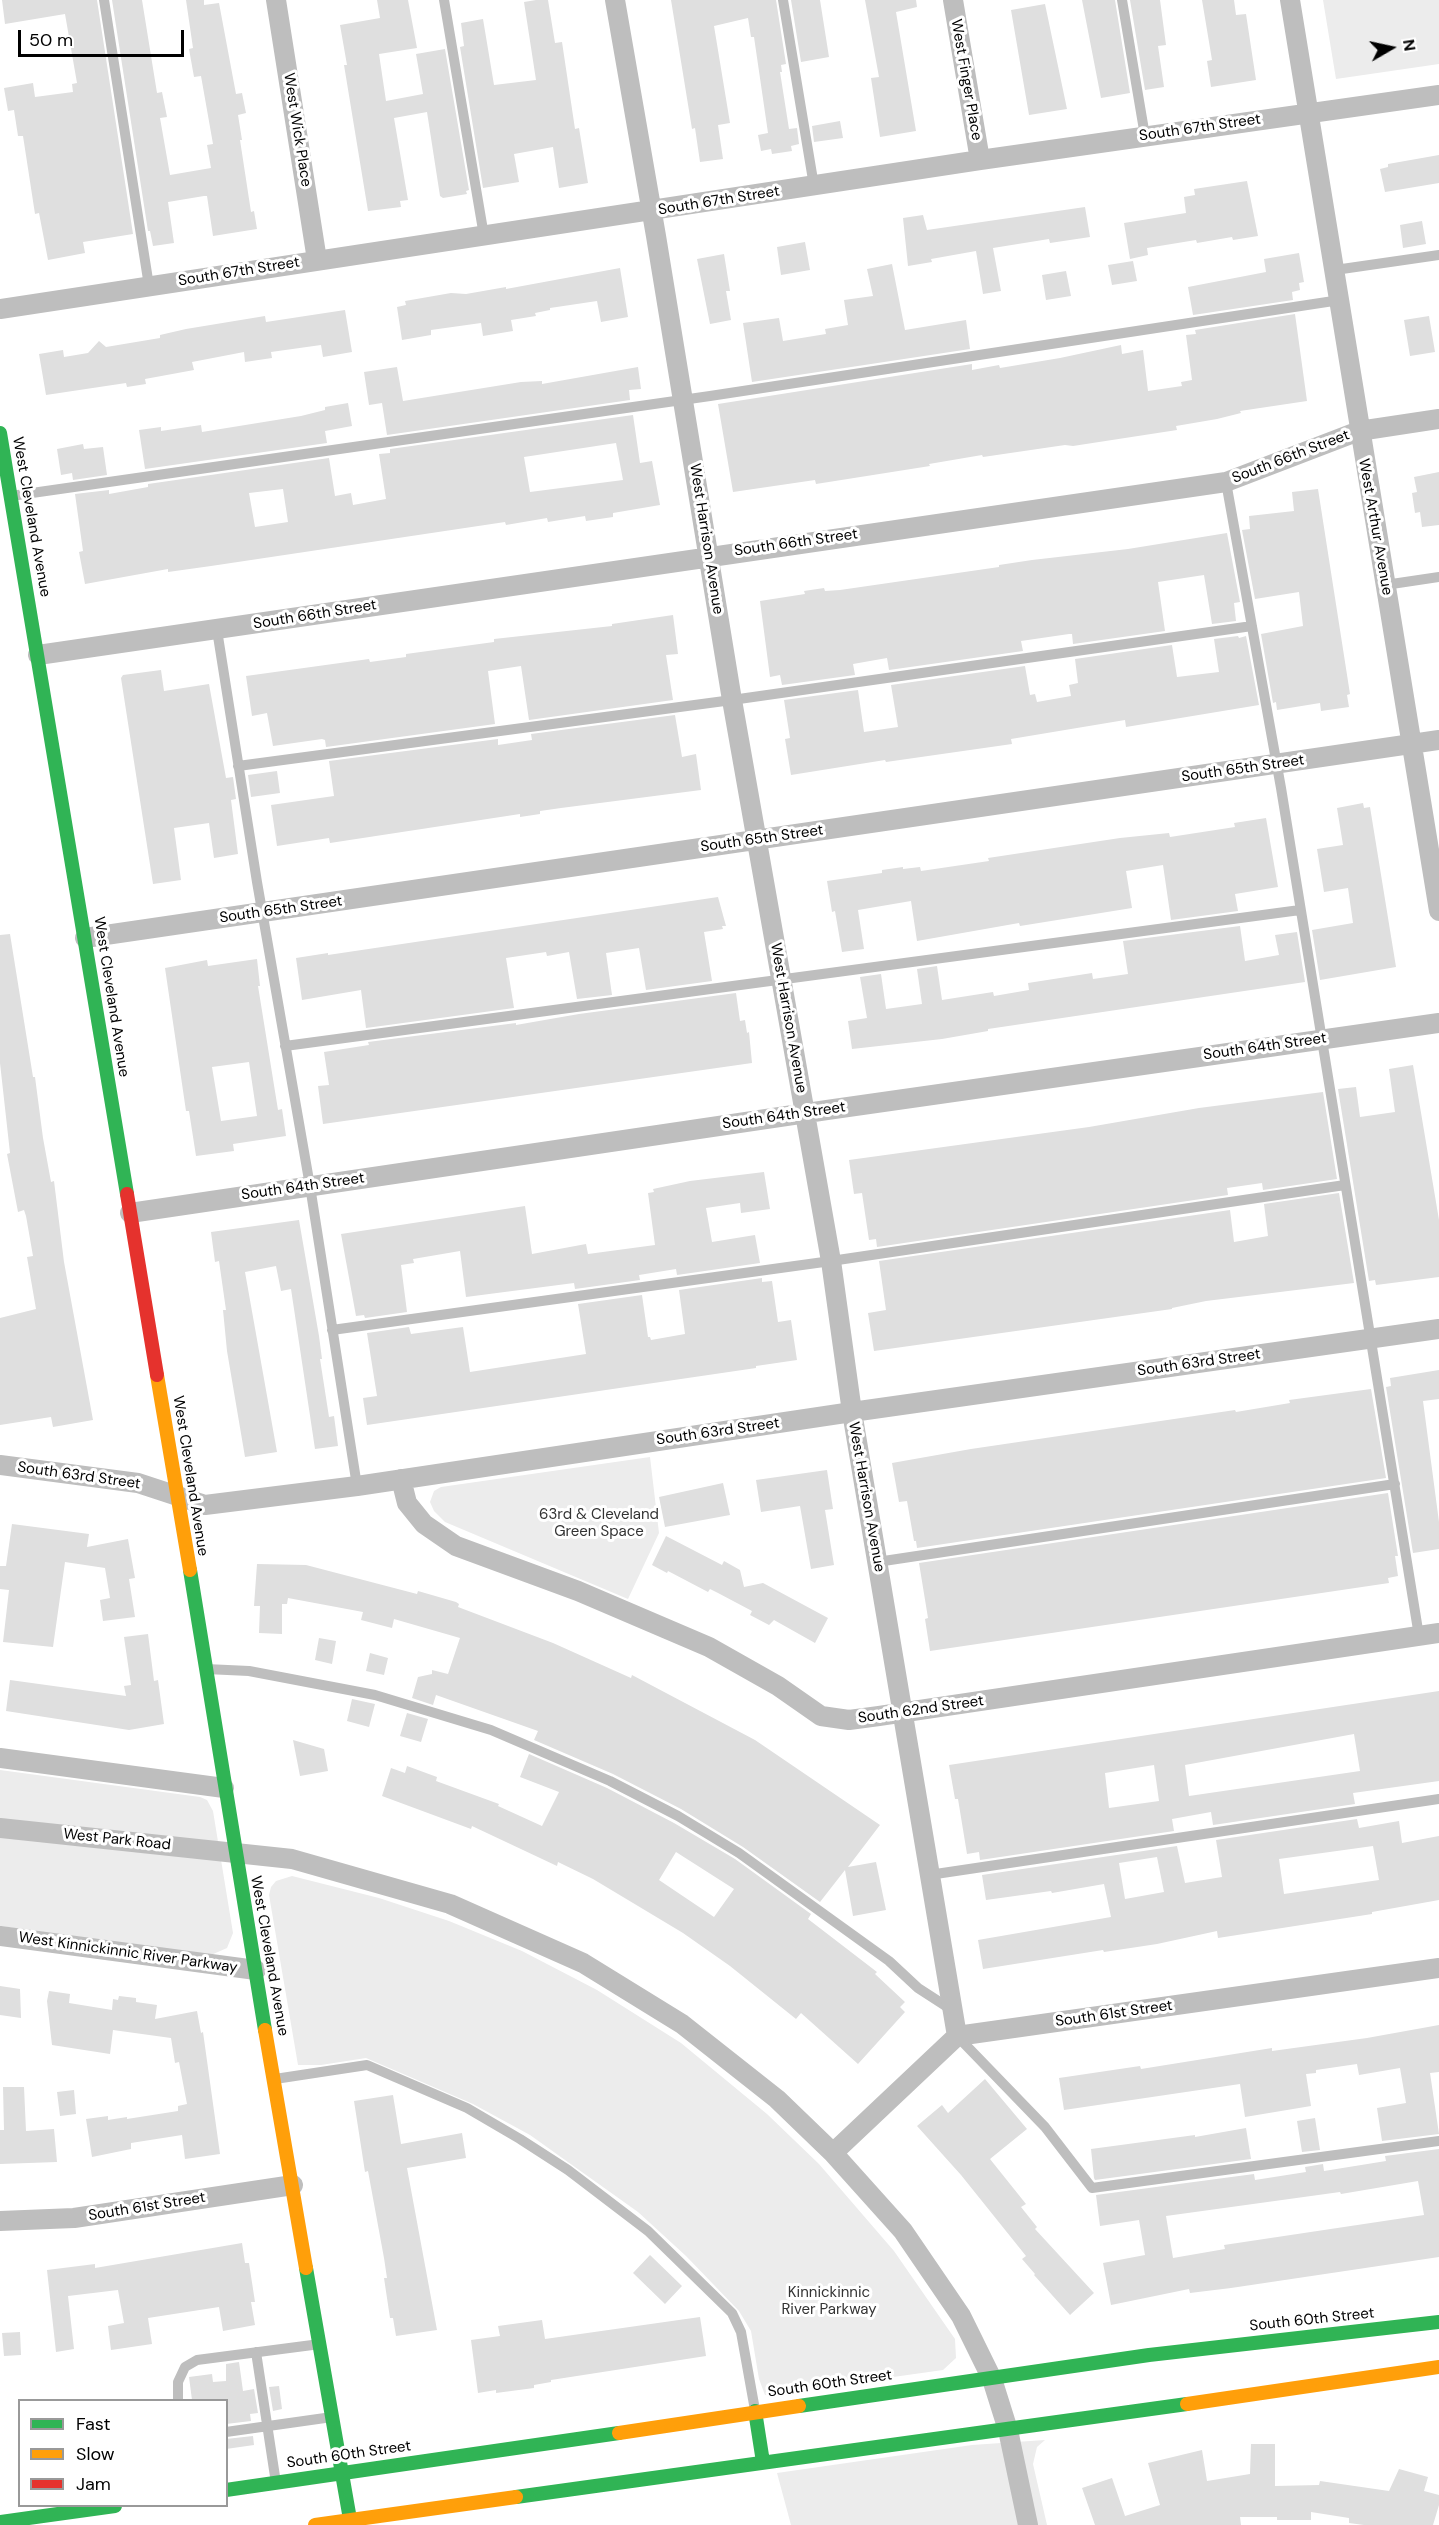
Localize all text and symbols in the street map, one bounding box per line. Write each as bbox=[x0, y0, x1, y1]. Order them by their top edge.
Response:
scale bar bbox=[21, 18, 188, 56]
street label: West Finger Place bbox=[946, 18, 986, 142]
north arrow bbox=[1361, 18, 1421, 78]
text: 50 m bbox=[29, 28, 73, 52]
text: N bbox=[1398, 38, 1421, 53]
street label: West Wick Place bbox=[279, 72, 315, 188]
street label: South 67th Street bbox=[1138, 111, 1262, 145]
street label: South 67th Street bbox=[657, 183, 781, 219]
street label: South 67th Street bbox=[177, 254, 301, 290]
street label: South 66th Street bbox=[1230, 426, 1352, 488]
street label: West Cleveland Avenue bbox=[8, 436, 54, 598]
street label: West Arthur Avenue bbox=[1354, 457, 1396, 597]
street label: West Harrison Avenue bbox=[685, 462, 727, 616]
street label: South 66th Street bbox=[733, 525, 859, 561]
street label: South 66th Street bbox=[252, 596, 378, 634]
street label: South 65th Street bbox=[1180, 751, 1306, 787]
street label: South 65th Street bbox=[699, 821, 825, 857]
street label: South 65th Street bbox=[218, 892, 344, 928]
street label: West Cleveland Avenue bbox=[89, 915, 133, 1079]
street label: West Harrison Avenue bbox=[766, 941, 810, 1095]
street label: South 64th Street bbox=[1202, 1029, 1328, 1065]
street label: South 64th Street bbox=[721, 1098, 847, 1134]
street label: South 64th Street bbox=[240, 1169, 366, 1205]
street label: South 63rd Street bbox=[1136, 1345, 1262, 1381]
street label: West Cleveland Avenue bbox=[168, 1394, 212, 1558]
street label: South 63rd Street bbox=[655, 1414, 781, 1450]
street label: West Harrison Avenue bbox=[844, 1420, 888, 1574]
street label: South 63rd Street bbox=[16, 1458, 142, 1494]
park label: 63rd & Cleveland Green Space bbox=[539, 1506, 659, 1541]
street label: South 62nd Street bbox=[857, 1692, 985, 1728]
street label: West Park Road bbox=[62, 1825, 172, 1855]
street label: West Cleveland Avenue bbox=[246, 1875, 292, 2037]
street label: West Kinnickinnic River Parkway bbox=[17, 1929, 239, 1977]
street label: South 61st Street bbox=[1054, 1997, 1174, 2031]
street label: South 61st Street bbox=[87, 2189, 207, 2225]
park label: Kinnickinnic River Parkway bbox=[781, 2284, 877, 2319]
street label: South 60th Street bbox=[1249, 2304, 1375, 2336]
street label: South 60th Street bbox=[767, 2366, 893, 2402]
legend bbox=[18, 2399, 228, 2507]
text: Fast bbox=[76, 2412, 111, 2436]
street label: South 60th Street bbox=[286, 2437, 412, 2473]
text: Slow bbox=[76, 2442, 115, 2466]
text: Jam bbox=[76, 2472, 111, 2496]

